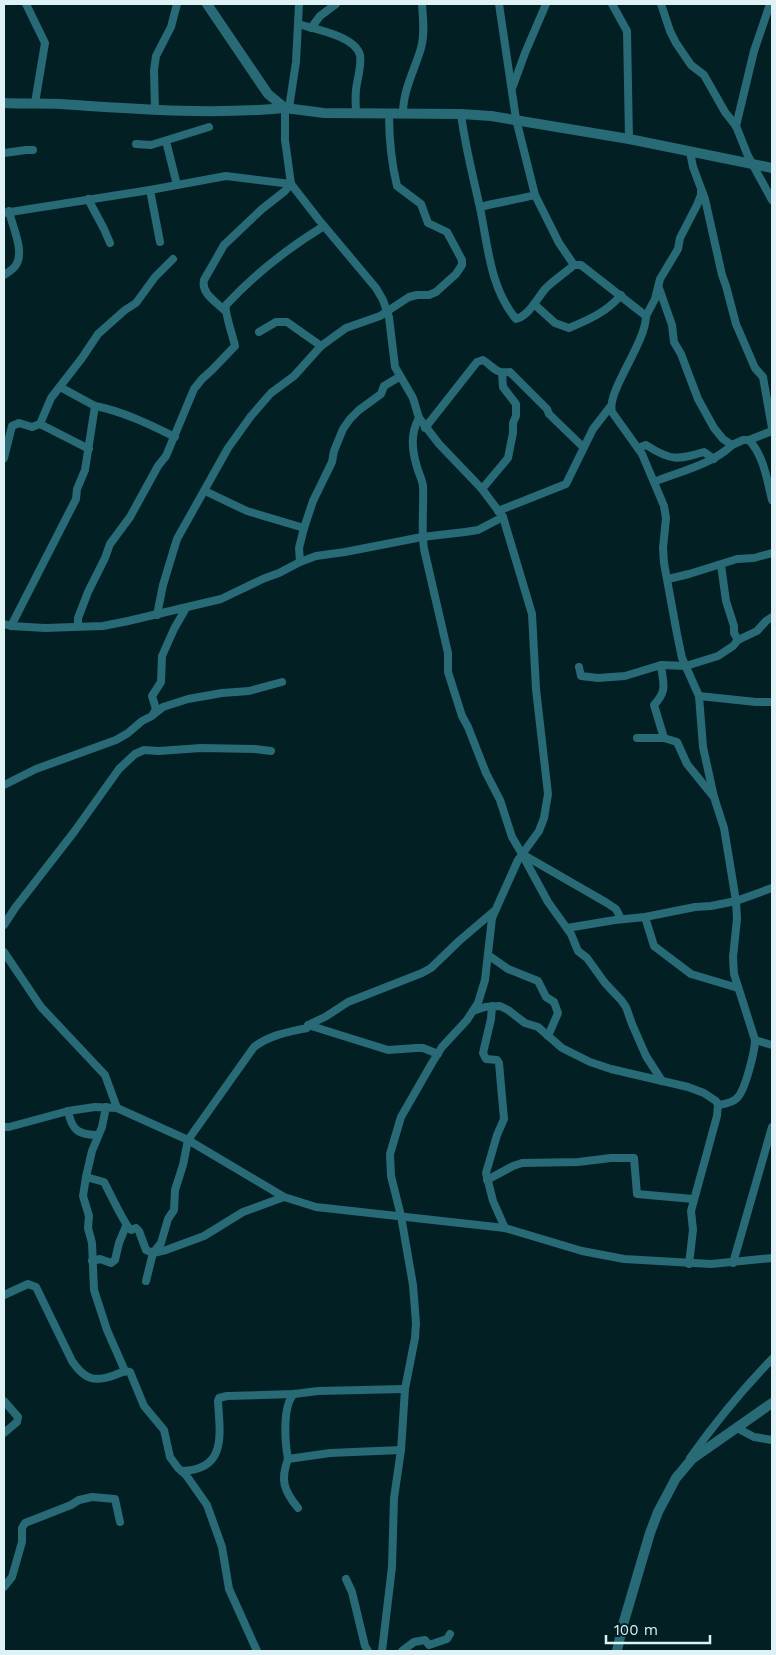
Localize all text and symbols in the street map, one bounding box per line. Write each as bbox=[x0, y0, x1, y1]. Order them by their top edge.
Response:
scale bar bbox=[606, 1612, 710, 1644]
text: 100 m bbox=[614, 1621, 658, 1639]

